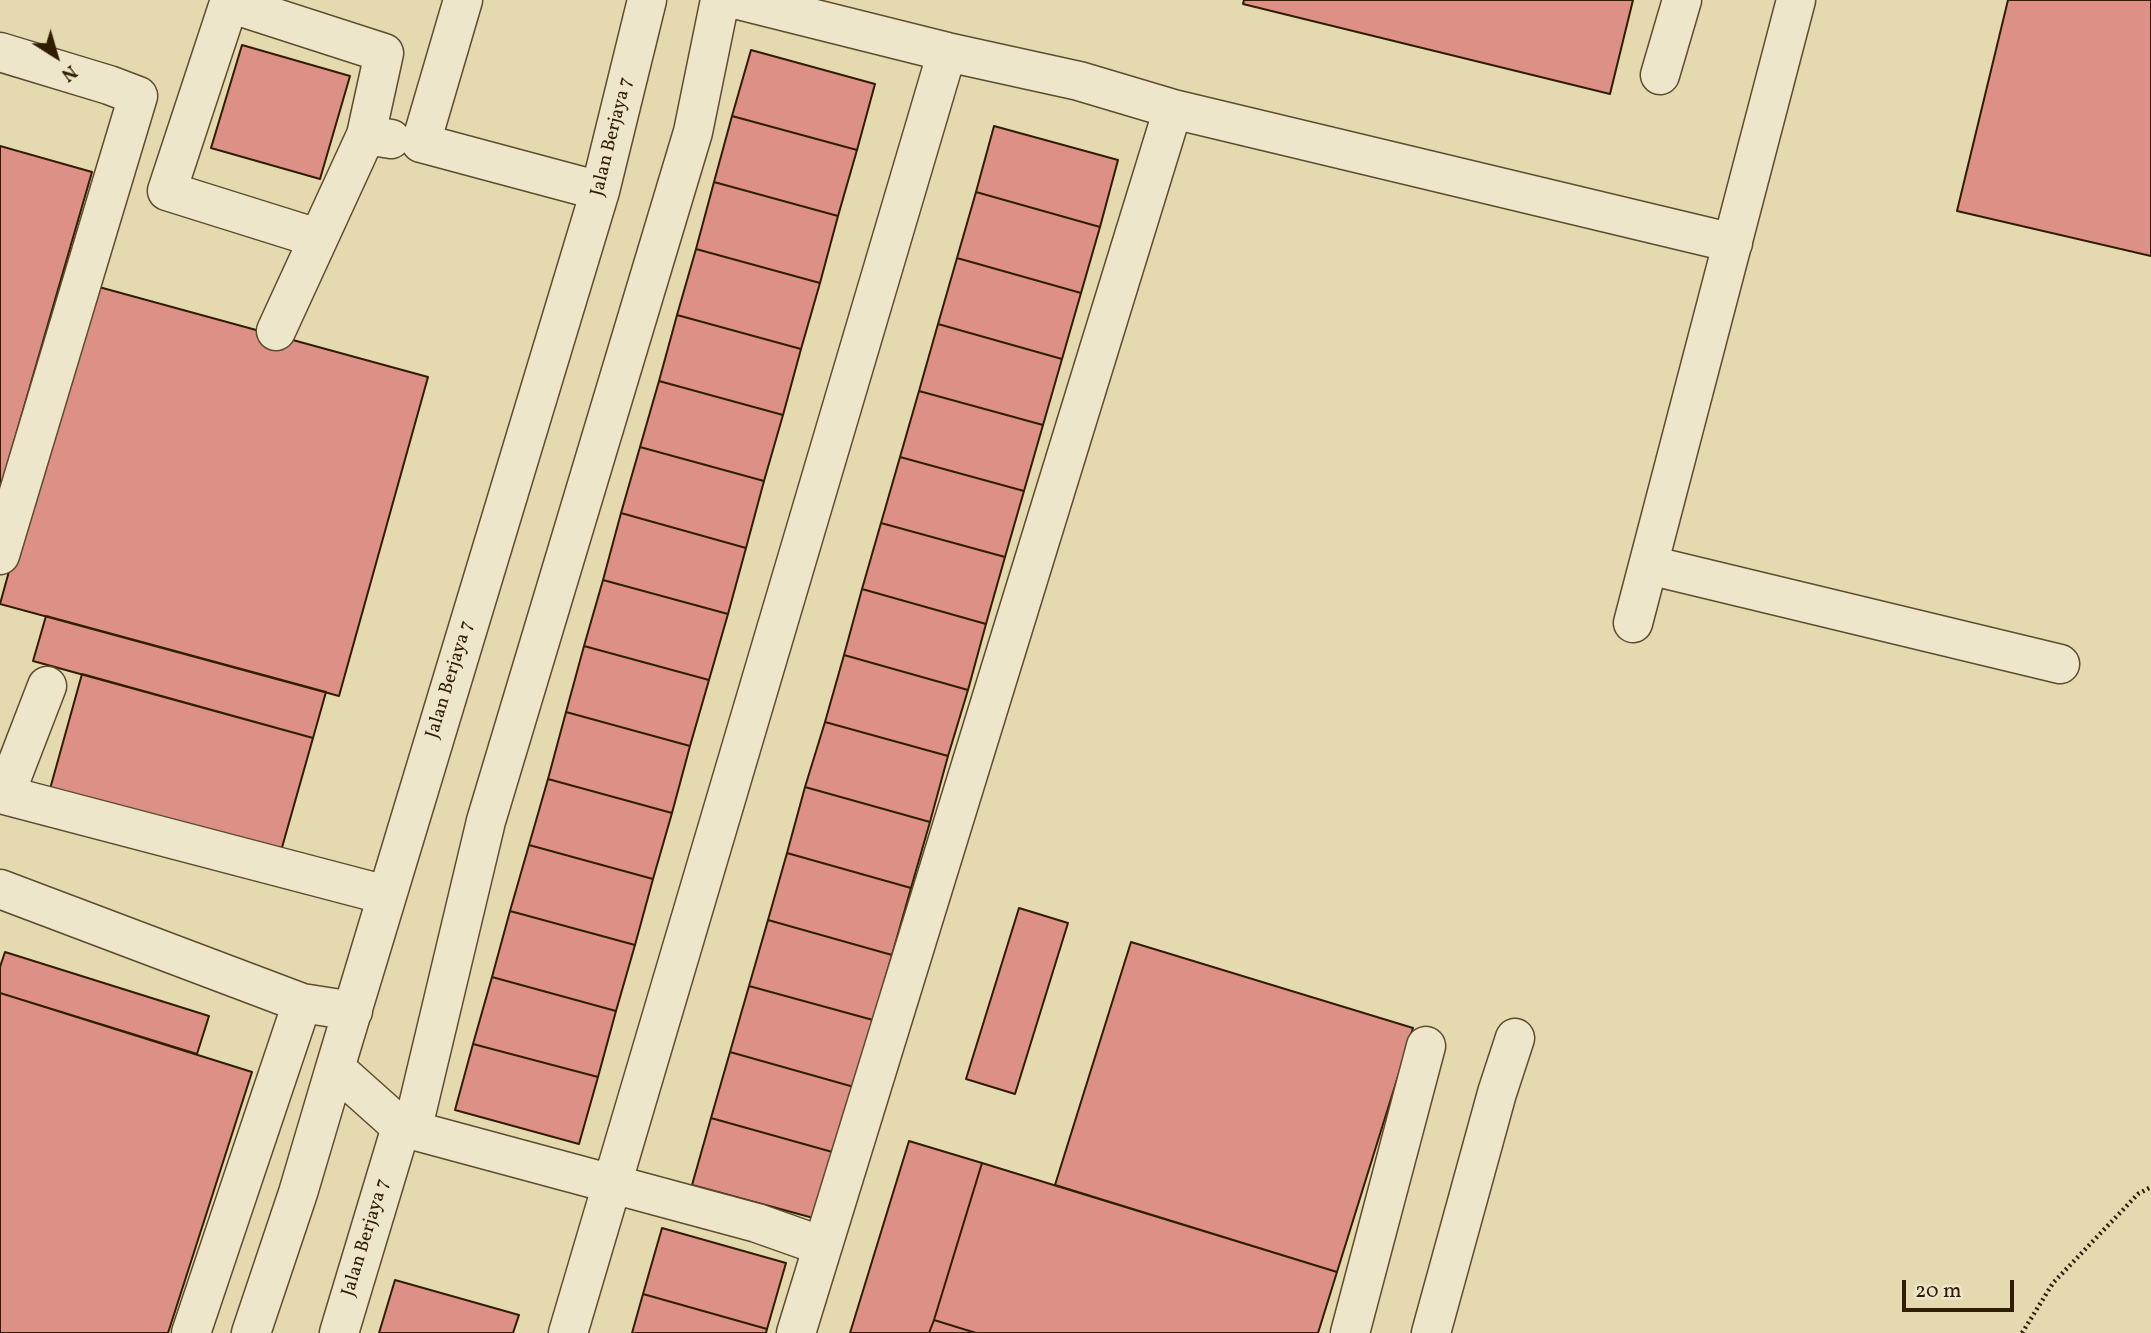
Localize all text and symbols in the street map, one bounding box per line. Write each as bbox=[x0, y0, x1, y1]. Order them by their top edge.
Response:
north arrow bbox=[21, 21, 91, 91]
text: N bbox=[55, 58, 82, 87]
street label: Jalan Berjaya 7 bbox=[587, 75, 639, 199]
street label: Jalan Berjaya 7 bbox=[422, 618, 480, 742]
street label: Jalan Berjaya 7 bbox=[338, 1176, 396, 1300]
scale bar bbox=[1906, 1266, 2018, 1310]
text: 20 m bbox=[1915, 1277, 1961, 1306]

